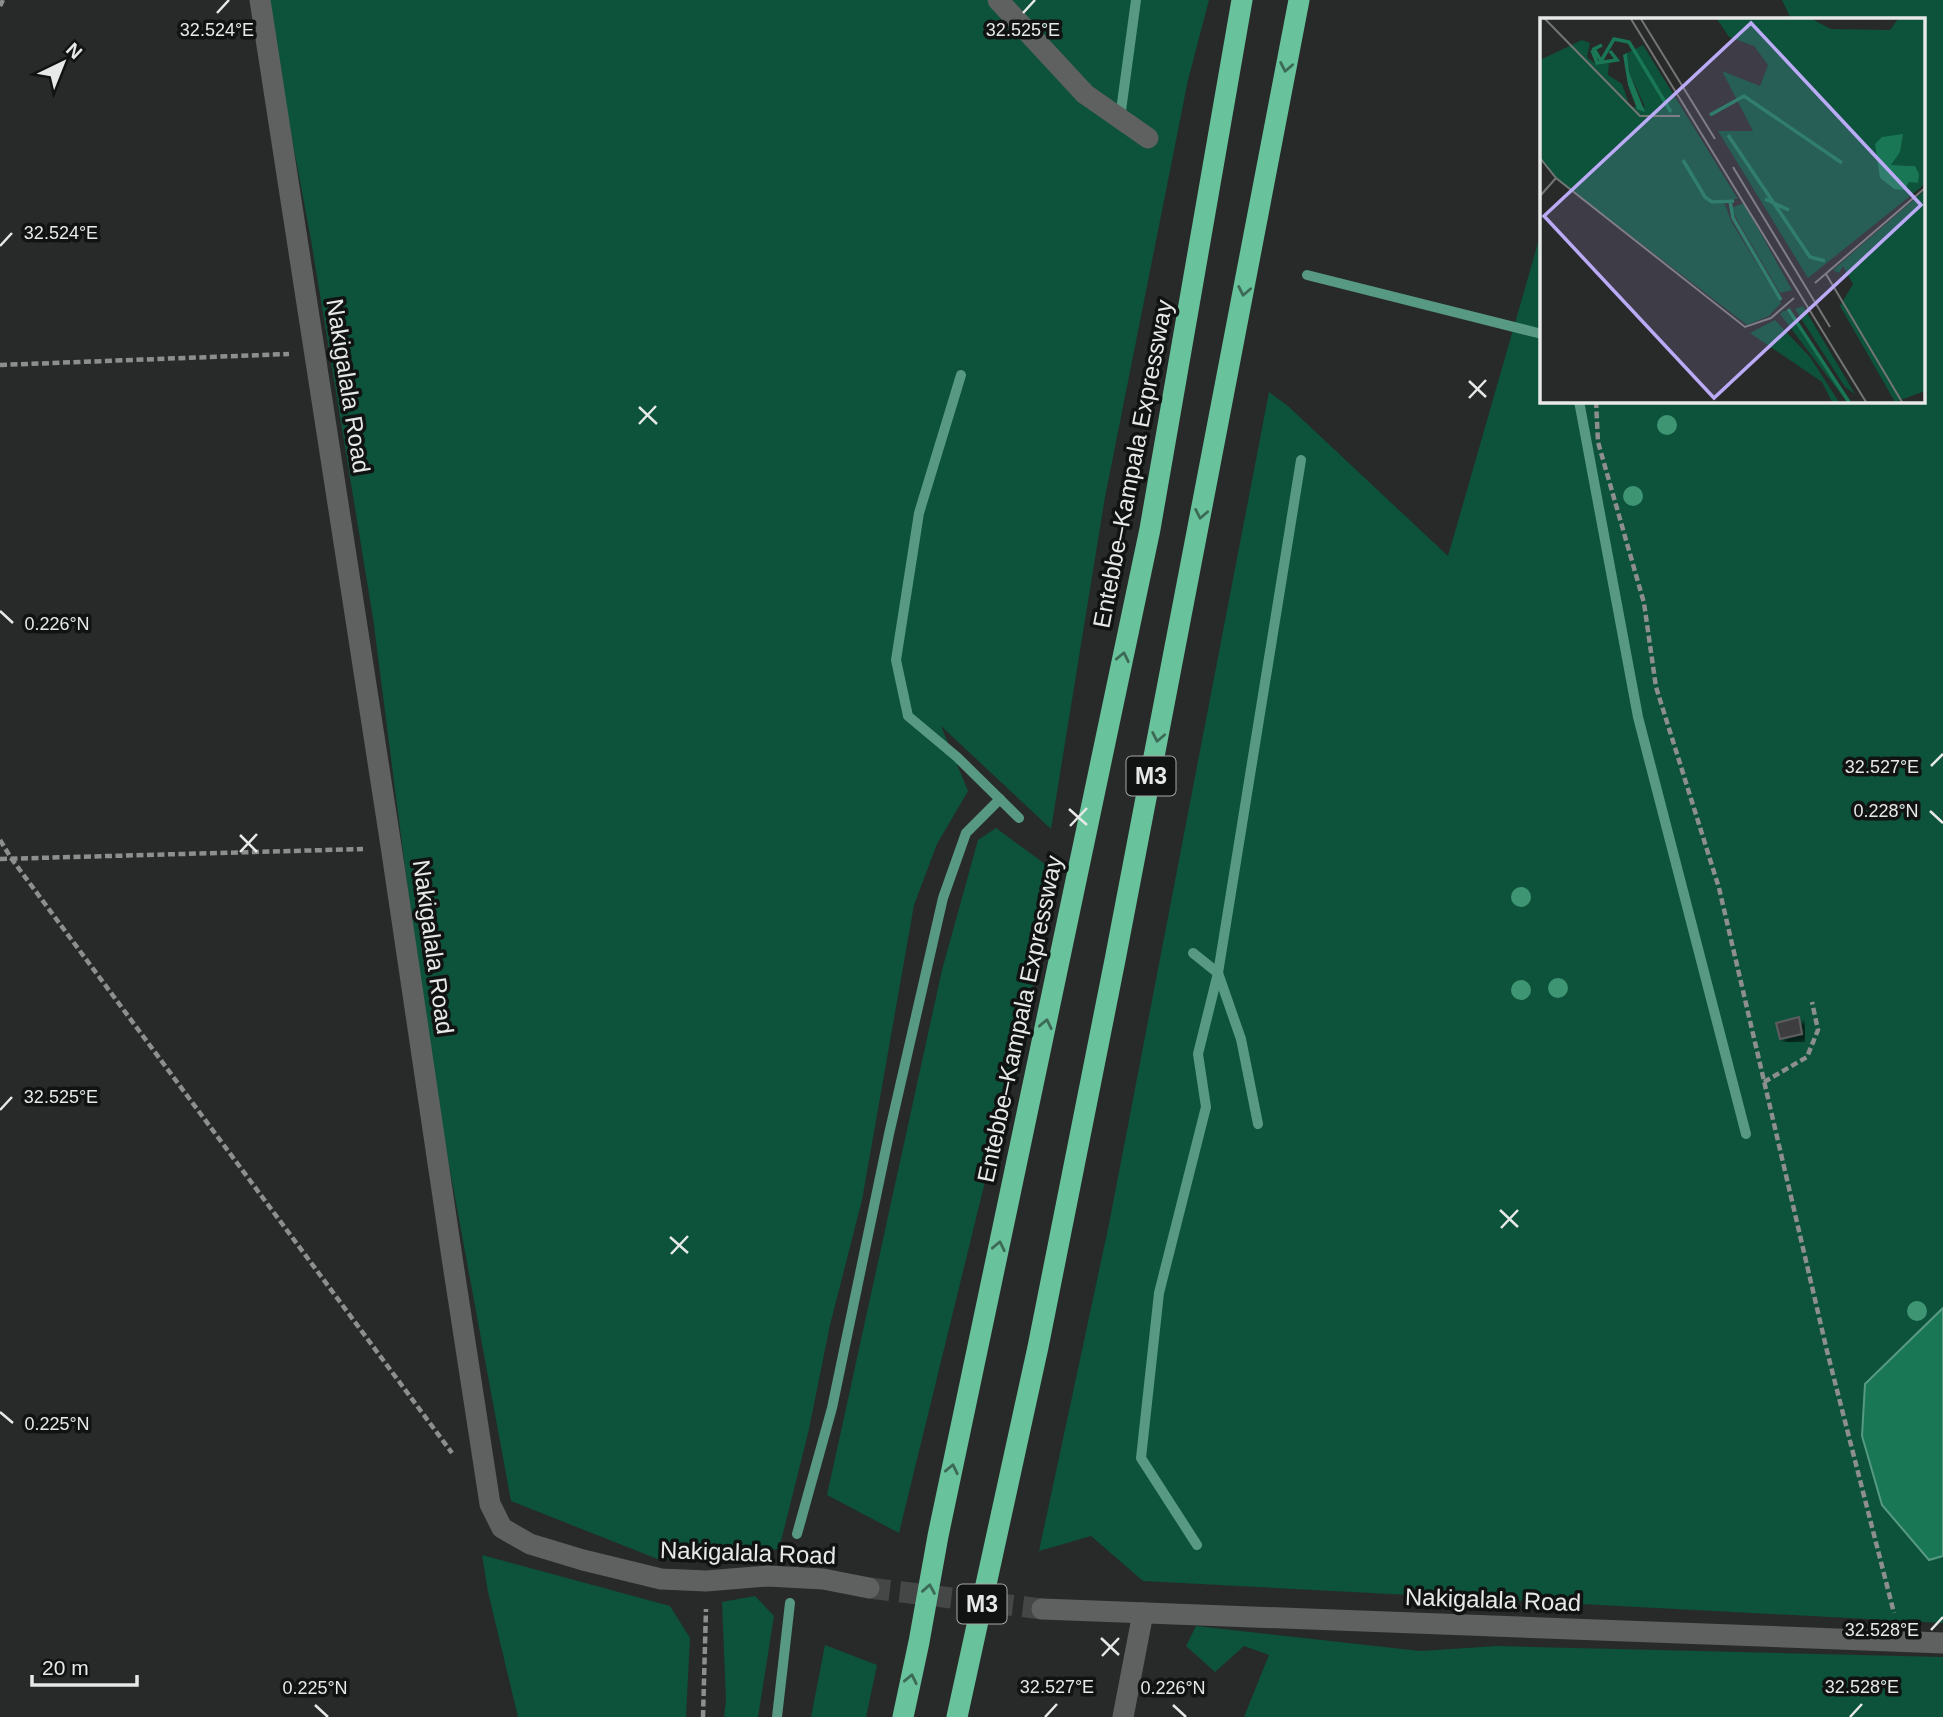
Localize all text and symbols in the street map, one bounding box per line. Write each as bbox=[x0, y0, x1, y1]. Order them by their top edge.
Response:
inset map bbox=[1540, 18, 1926, 402]
text: 32.524°E bbox=[180, 20, 254, 40]
text: 32.525°E bbox=[986, 20, 1060, 40]
north arrow bbox=[28, 28, 98, 98]
text: N bbox=[62, 39, 86, 63]
one-way arrow bbox=[1279, 61, 1294, 73]
text: 32.524°E bbox=[24, 223, 98, 243]
one-way arrow bbox=[1237, 285, 1252, 297]
street label: Nakigalala Road bbox=[321, 297, 376, 475]
street label: Entebbe–Kampala Expressway bbox=[1087, 298, 1178, 630]
one-way arrow bbox=[1194, 508, 1209, 520]
text: 0.226°N bbox=[24, 614, 90, 634]
one-way arrow bbox=[1115, 651, 1130, 663]
one-way arrow bbox=[1151, 731, 1166, 743]
road number: M3 bbox=[1126, 756, 1176, 796]
text: 32.527°E bbox=[1845, 757, 1919, 777]
text: 0.228°N bbox=[1853, 801, 1919, 821]
street label: Entebbe–Kampala Expressway bbox=[972, 853, 1067, 1185]
street label: Nakigalala Road bbox=[408, 858, 459, 1036]
one-way arrow bbox=[1038, 1018, 1053, 1030]
text: 32.525°E bbox=[24, 1087, 98, 1107]
one-way arrow bbox=[991, 1240, 1006, 1252]
text: 0.225°N bbox=[24, 1414, 90, 1434]
one-way arrow bbox=[944, 1463, 959, 1475]
street label: Nakigalala Road bbox=[660, 1536, 836, 1569]
one-way arrow bbox=[921, 1583, 936, 1595]
street label: Nakigalala Road bbox=[1405, 1583, 1581, 1616]
road number: M3 bbox=[958, 1584, 1006, 1624]
text: 32.528°E bbox=[1845, 1620, 1919, 1640]
scale bar bbox=[32, 1644, 136, 1688]
text: 20 m bbox=[42, 1656, 89, 1679]
one-way arrow bbox=[903, 1673, 918, 1685]
text: 32.527°E bbox=[1020, 1677, 1094, 1697]
text: 32.528°E bbox=[1825, 1677, 1899, 1697]
text: 0.225°N bbox=[282, 1678, 348, 1698]
text: 0.226°N bbox=[1140, 1678, 1206, 1698]

